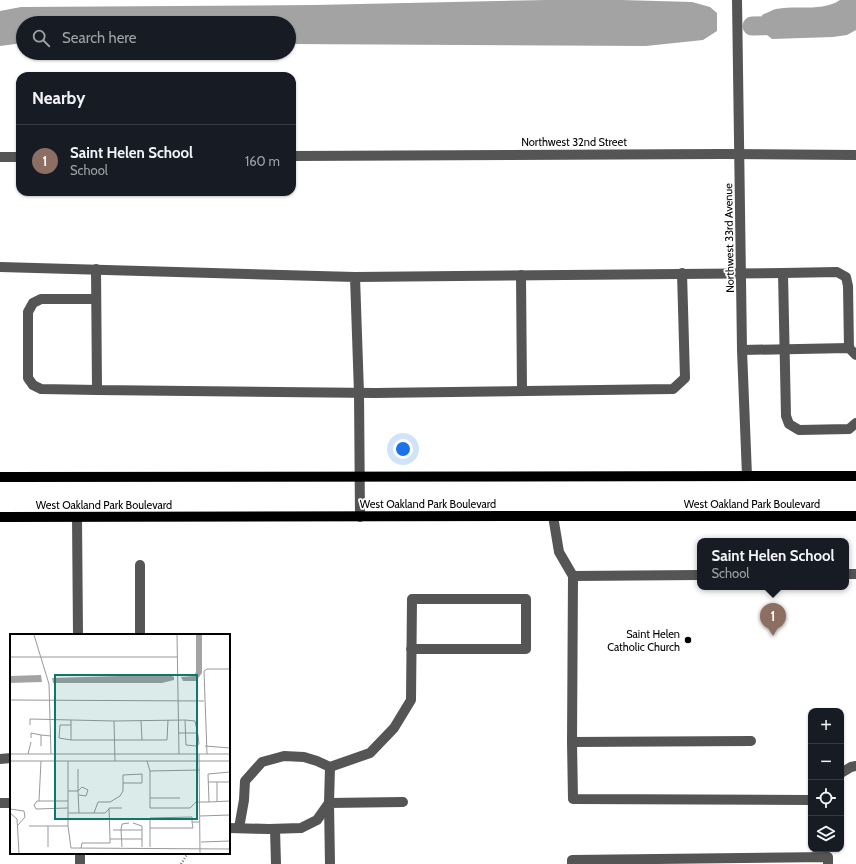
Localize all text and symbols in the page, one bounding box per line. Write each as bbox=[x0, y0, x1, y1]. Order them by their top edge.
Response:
search box bbox=[16, 16, 296, 60]
icon: search bbox=[30, 27, 52, 49]
text: Search here bbox=[62, 29, 137, 47]
text: Nearby bbox=[32, 88, 85, 108]
street label: Northwest 32nd Street bbox=[521, 135, 627, 149]
text: Saint Helen School bbox=[70, 144, 193, 162]
text: 1 bbox=[43, 153, 47, 169]
text: 160 m bbox=[245, 153, 280, 169]
text: School bbox=[70, 162, 108, 178]
street label: Northwest 33rd Avenue bbox=[721, 183, 737, 293]
your location bbox=[393, 439, 413, 459]
street label: West Oakland Park Boulevard bbox=[360, 497, 496, 511]
street label: West Oakland Park Boulevard bbox=[684, 497, 820, 511]
street label: West Oakland Park Boulevard bbox=[36, 498, 172, 512]
popup bbox=[697, 538, 849, 590]
text: Saint Helen School bbox=[711, 547, 835, 565]
text: School bbox=[711, 565, 749, 581]
pin: 1 bbox=[760, 603, 786, 636]
place label: Saint Helen Catholic Church bbox=[607, 627, 680, 654]
inset map bbox=[10, 634, 230, 854]
marker: Saint Helen Catholic Church bbox=[683, 635, 693, 645]
map controls bbox=[808, 708, 844, 852]
button: + bbox=[808, 708, 844, 744]
button: − bbox=[808, 744, 844, 780]
button: locate bbox=[808, 780, 844, 816]
button: layers bbox=[808, 816, 844, 852]

